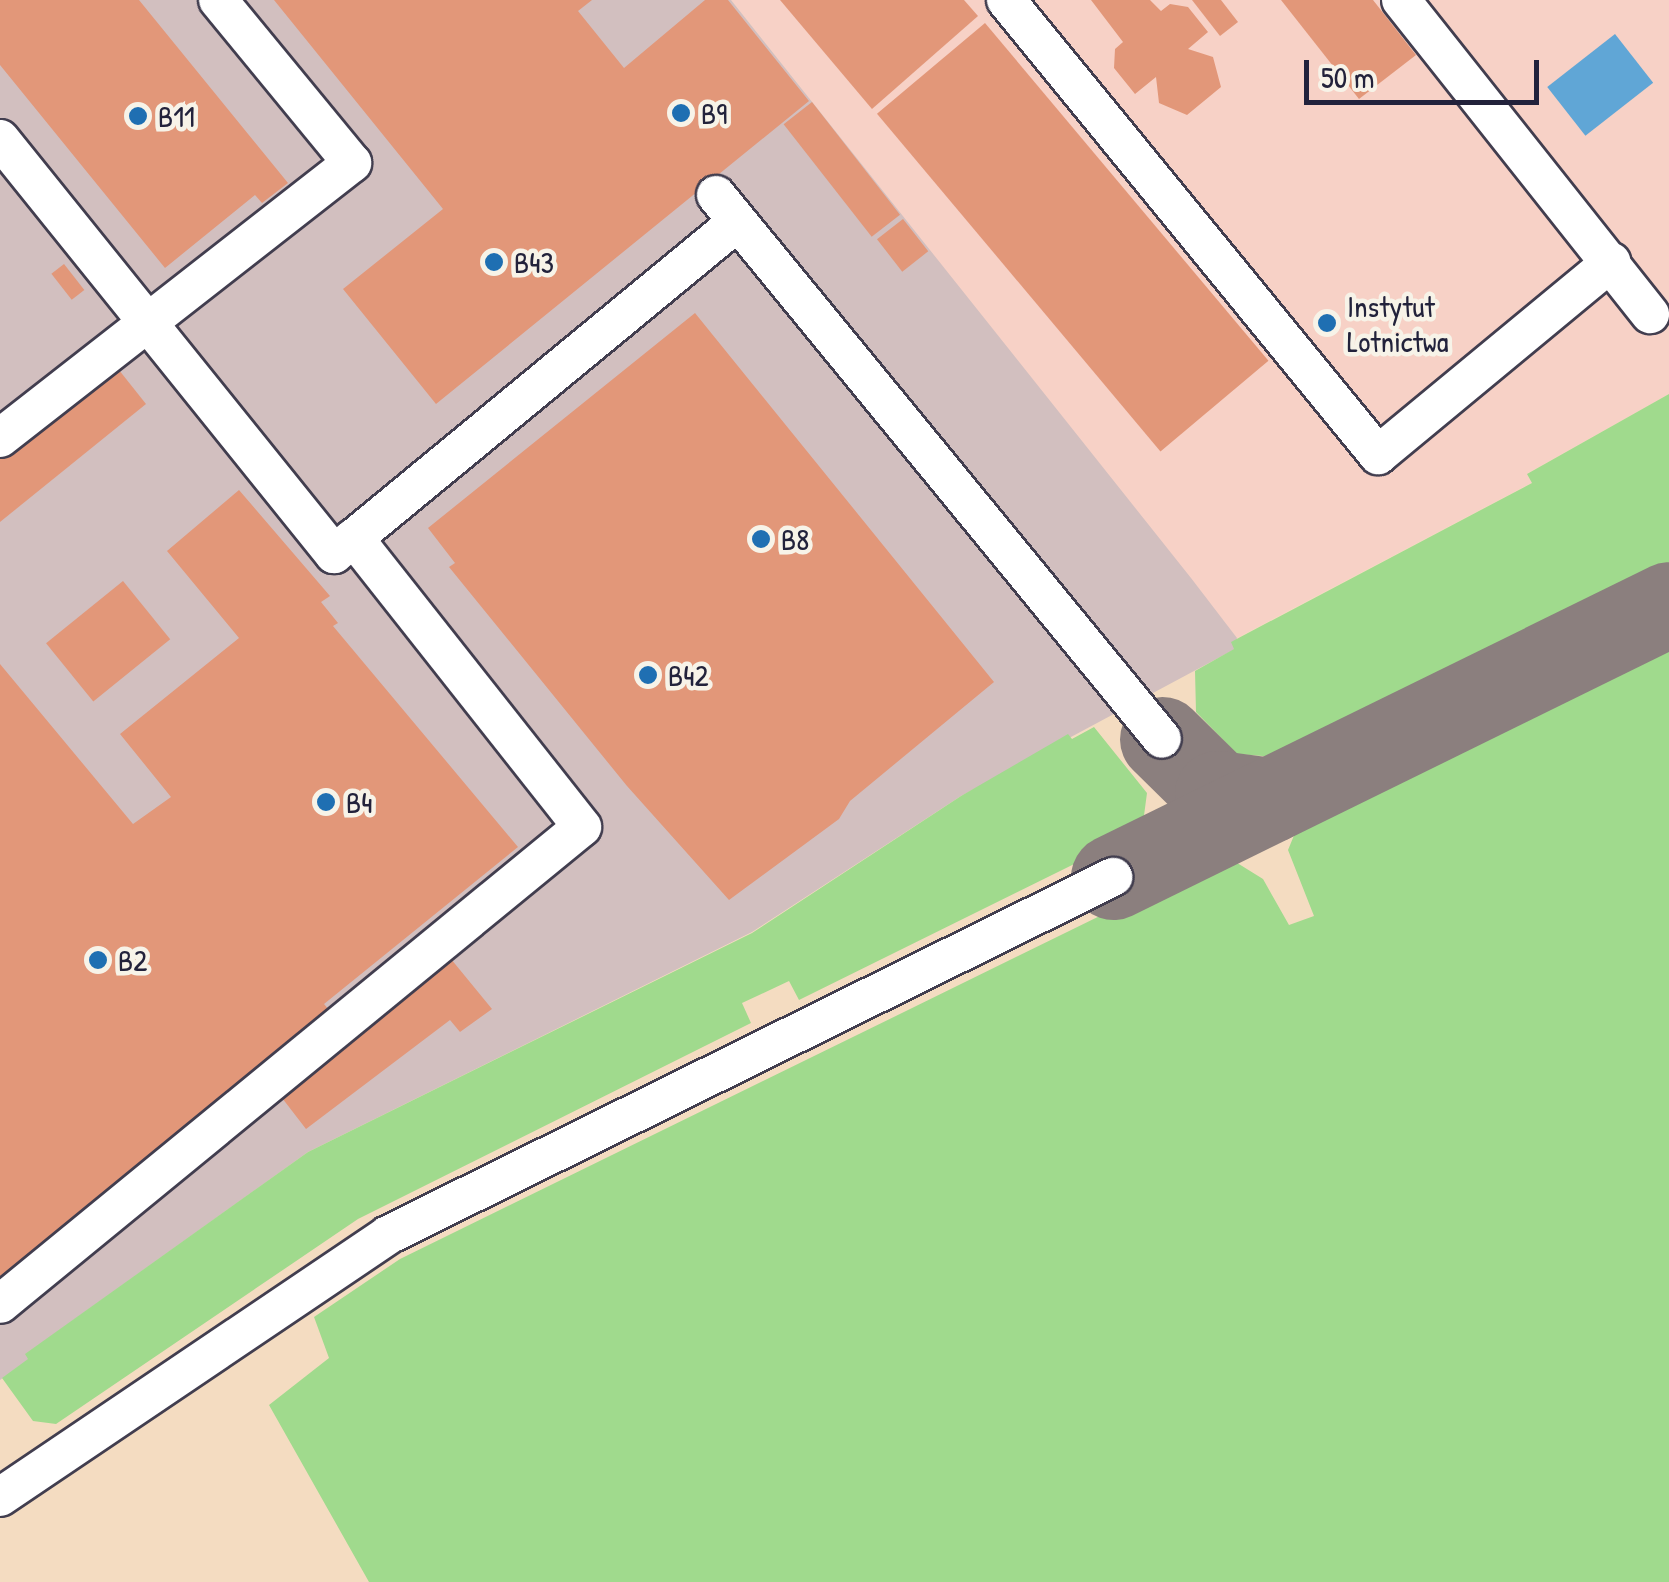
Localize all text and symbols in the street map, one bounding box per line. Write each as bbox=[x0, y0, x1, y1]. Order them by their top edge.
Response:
scale bar bbox=[1309, 40, 1544, 102]
text: 50 m bbox=[1321, 57, 1374, 97]
place label: B9 bbox=[701, 95, 727, 131]
place label: B11 bbox=[158, 98, 195, 134]
marker: B9 bbox=[670, 102, 692, 124]
marker: B11 bbox=[127, 105, 149, 127]
place label: B43 bbox=[514, 244, 554, 280]
marker: B43 bbox=[483, 251, 505, 273]
place label: Instytut Lotnictwa bbox=[1347, 288, 1448, 358]
marker: Instytut Lotnictwa bbox=[1316, 312, 1338, 334]
place label: B8 bbox=[781, 521, 809, 557]
marker: B8 bbox=[750, 528, 772, 550]
place label: B42 bbox=[668, 657, 708, 693]
marker: B42 bbox=[637, 664, 659, 686]
place label: B4 bbox=[346, 784, 372, 820]
marker: B4 bbox=[315, 791, 337, 813]
place label: B2 bbox=[118, 942, 147, 978]
marker: B2 bbox=[87, 949, 109, 971]

